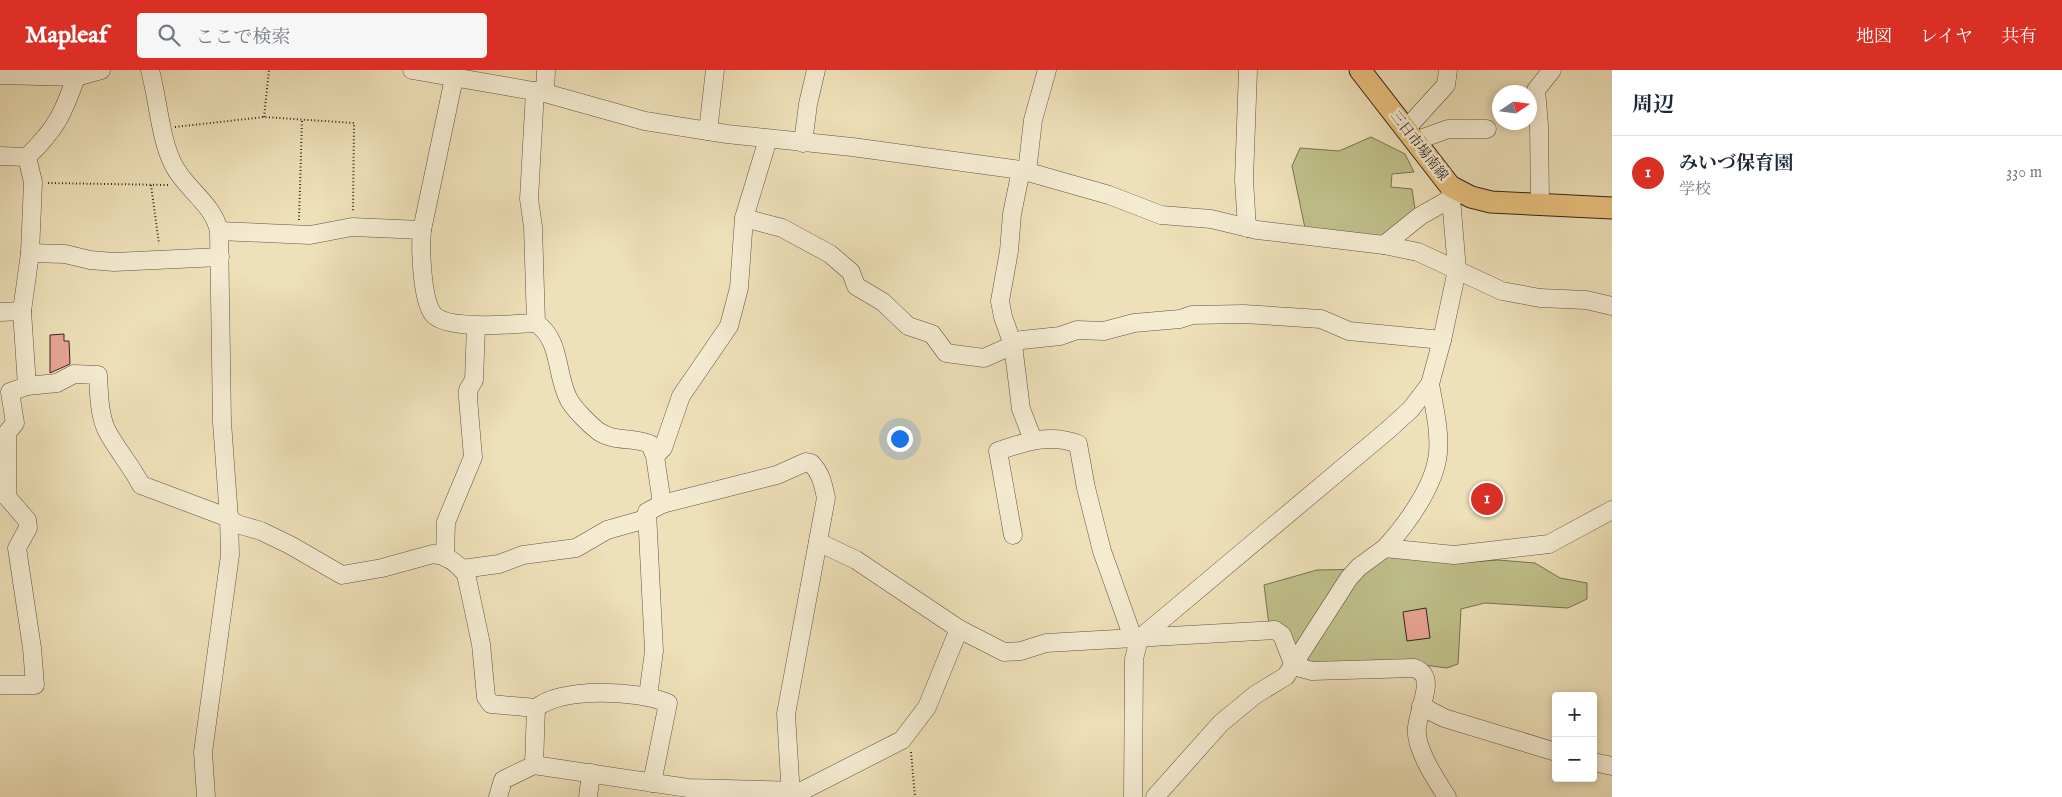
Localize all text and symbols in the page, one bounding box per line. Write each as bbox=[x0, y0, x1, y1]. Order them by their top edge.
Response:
search box bbox=[137, 13, 487, 58]
text: Mapleaf bbox=[25, 20, 107, 51]
icon: search bbox=[155, 21, 183, 49]
text: ここで検索 bbox=[195, 26, 290, 50]
text: 地図 bbox=[1856, 26, 1892, 49]
text: レイヤ bbox=[1920, 26, 1973, 49]
text: 共有 bbox=[2001, 26, 2037, 49]
north arrow bbox=[1492, 85, 1537, 130]
text: 周辺 bbox=[1632, 92, 1674, 119]
street label: 三日市場南線 bbox=[1386, 107, 1452, 185]
text: みいづ保育園 bbox=[1679, 152, 1793, 176]
text: 1 bbox=[1645, 163, 1651, 183]
text: 330 m bbox=[2006, 163, 2042, 183]
text: 学校 bbox=[1679, 180, 1711, 200]
your location bbox=[887, 426, 913, 452]
pin: 1 bbox=[1471, 480, 1503, 518]
map controls bbox=[1552, 692, 1597, 782]
button: + bbox=[1552, 692, 1597, 737]
button: − bbox=[1552, 737, 1597, 782]

